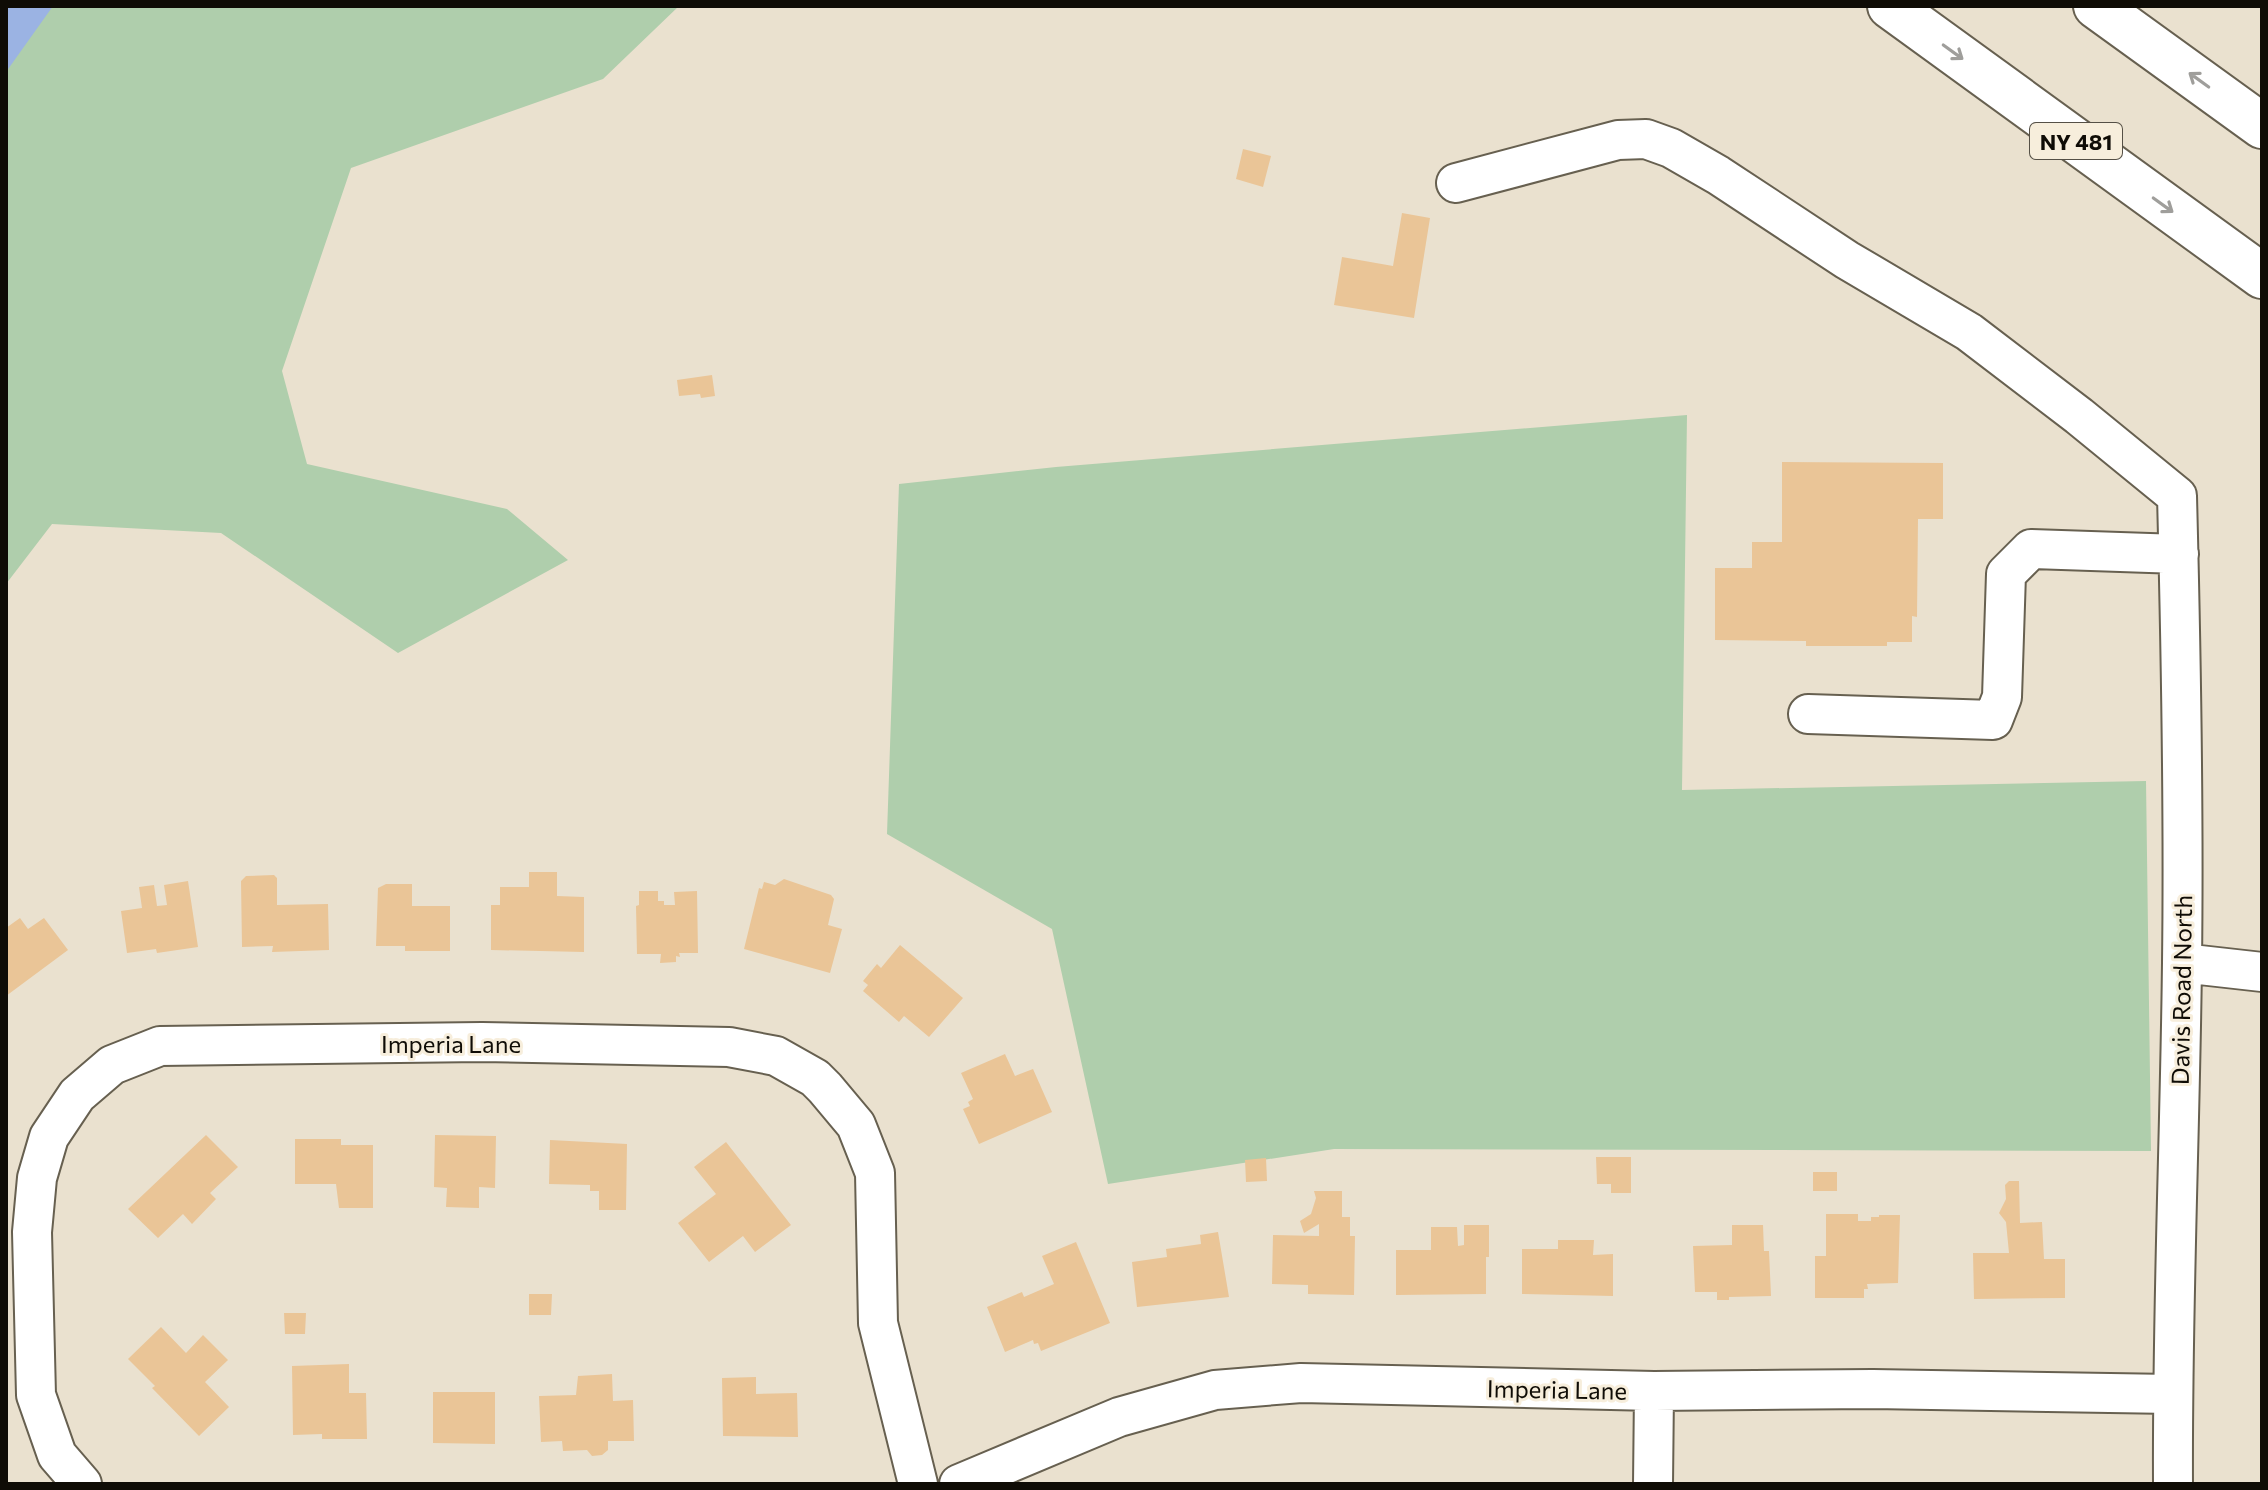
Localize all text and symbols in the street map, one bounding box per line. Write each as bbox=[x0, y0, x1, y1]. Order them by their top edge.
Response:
one-way arrow bbox=[1941, 44, 1963, 60]
one-way arrow bbox=[2189, 72, 2210, 89]
road number: NY 481 bbox=[2030, 123, 2122, 159]
one-way arrow bbox=[2152, 196, 2173, 213]
street label: Davis Road North bbox=[2165, 895, 2197, 1085]
street label: Imperia Lane bbox=[381, 1029, 521, 1058]
street label: Imperia Lane bbox=[1487, 1373, 1627, 1405]

